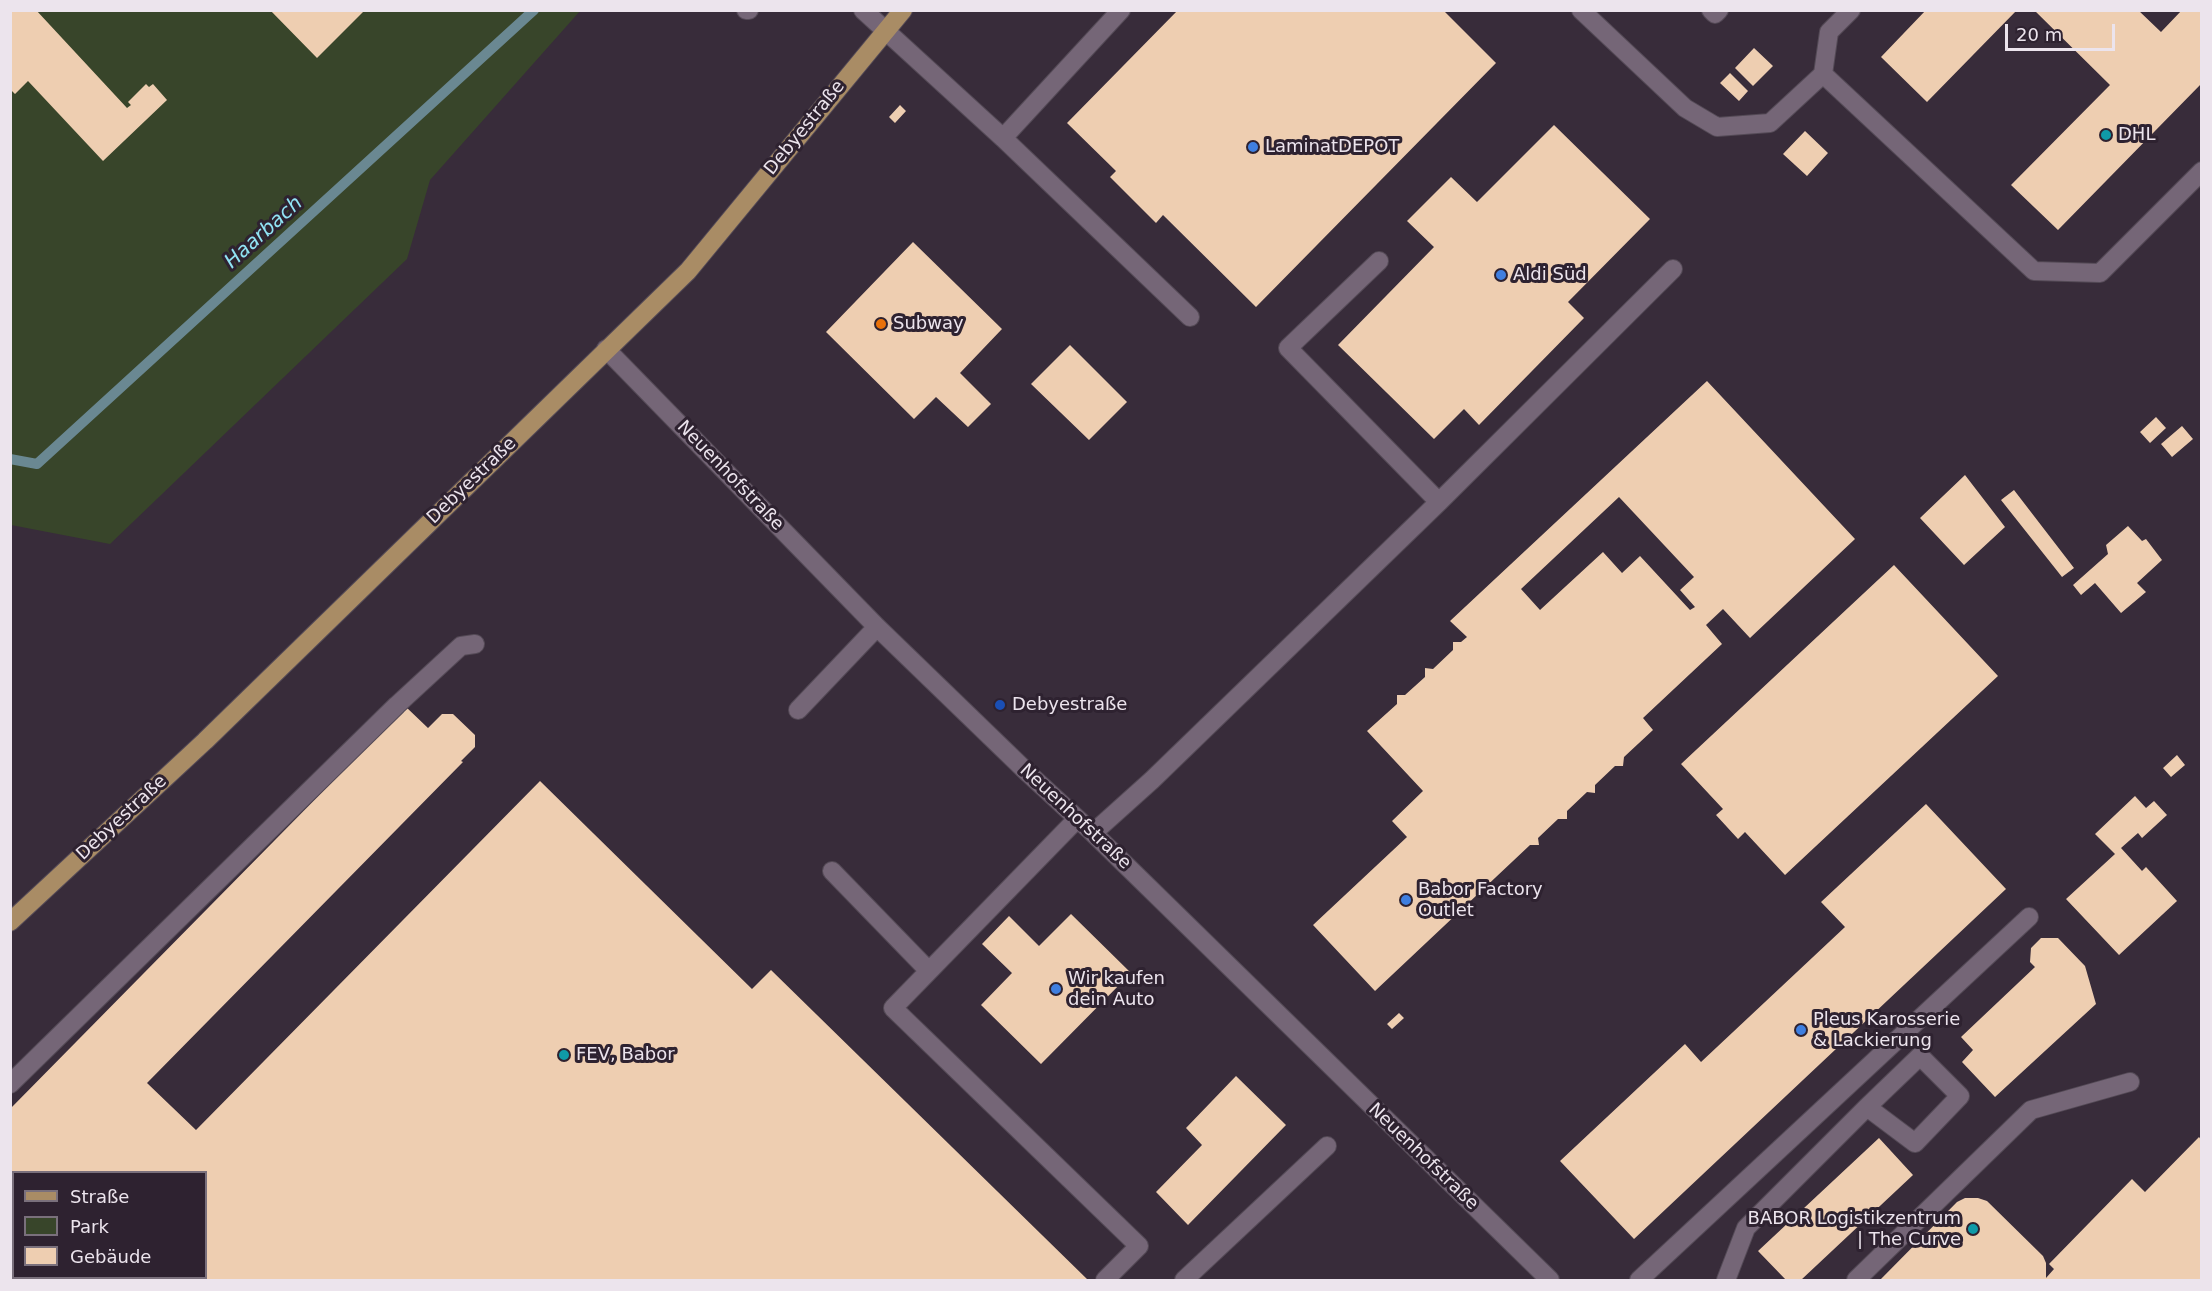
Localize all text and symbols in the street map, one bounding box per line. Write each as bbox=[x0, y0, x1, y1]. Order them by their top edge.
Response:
scale bar bbox=[2008, 12, 2118, 50]
text: 20 m bbox=[2016, 24, 2062, 45]
street label: Debyestraße bbox=[760, 76, 850, 180]
place label: DHL bbox=[2118, 124, 2155, 146]
marker: DHL bbox=[2099, 128, 2113, 142]
place label: LaminatDEPOT bbox=[1265, 136, 1399, 158]
marker: LaminatDEPOT bbox=[1246, 140, 1260, 154]
water label: Haarbach bbox=[220, 192, 308, 274]
place label: Aldi Süd bbox=[1513, 264, 1587, 286]
marker: Aldi Süd bbox=[1494, 268, 1508, 282]
place label: Subway bbox=[893, 313, 964, 335]
marker: Subway bbox=[874, 317, 888, 331]
street label: Neuenhofstraße bbox=[672, 417, 788, 535]
street label: Debyestraße bbox=[423, 433, 521, 529]
place label: Debyestraße bbox=[1012, 694, 1127, 716]
marker: Debyestraße bbox=[993, 698, 1007, 712]
street label: Neuenhofstraße bbox=[1015, 760, 1135, 874]
street label: Debyestraße bbox=[72, 771, 172, 865]
place label: Babor Factory Outlet bbox=[1418, 879, 1543, 922]
marker: Babor Factory Outlet bbox=[1399, 893, 1413, 907]
place label: Wir kaufen dein Auto bbox=[1068, 968, 1165, 1010]
marker: Wir kaufen dein Auto bbox=[1049, 982, 1063, 996]
place label: Pleus Karosserie & Lackierung bbox=[1813, 1009, 1960, 1052]
marker: Pleus Karosserie & Lackierung bbox=[1794, 1023, 1808, 1037]
place label: FEV, Babor bbox=[576, 1044, 675, 1066]
marker: FEV, Babor bbox=[557, 1048, 571, 1062]
street label: Neuenhofstraße bbox=[1364, 1099, 1482, 1215]
legend bbox=[12, 1171, 207, 1279]
text: Straße bbox=[70, 1186, 129, 1207]
place label: BABOR Logistikzentrum | The Curve bbox=[1748, 1208, 1961, 1250]
text: Park bbox=[70, 1216, 109, 1237]
marker: BABOR Logistikzentrum | The Curve bbox=[1966, 1222, 1980, 1236]
text: Gebäude bbox=[70, 1246, 151, 1267]

